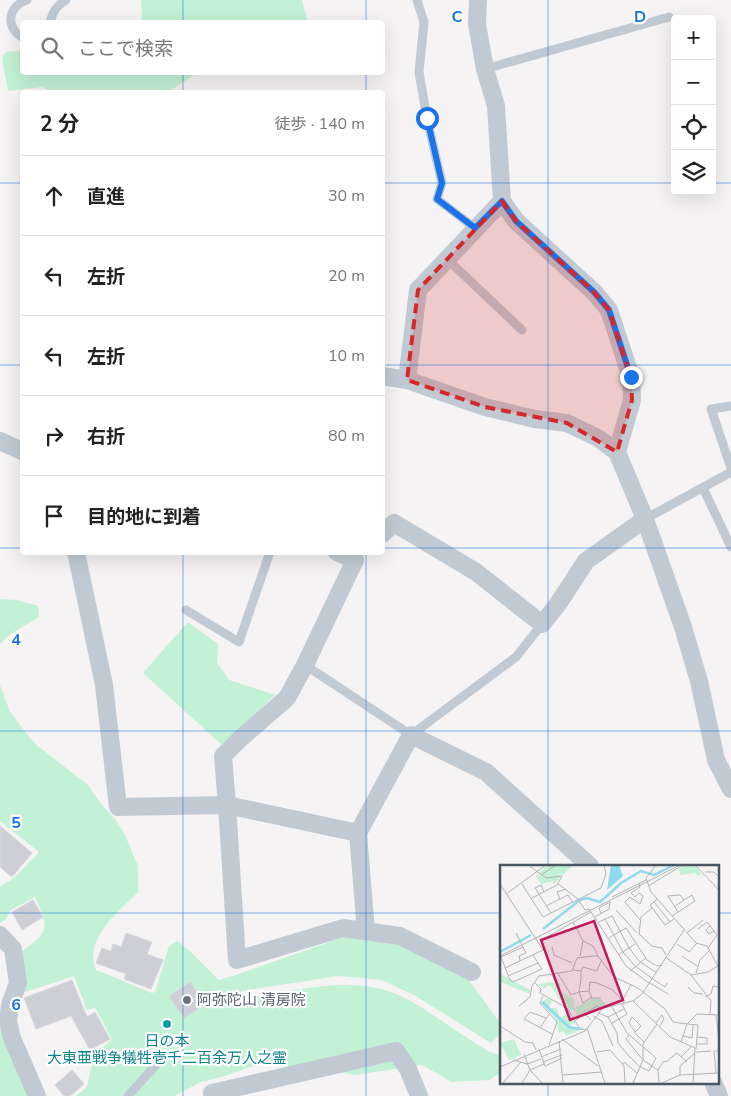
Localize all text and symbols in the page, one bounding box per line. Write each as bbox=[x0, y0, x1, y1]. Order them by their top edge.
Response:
text: C bbox=[452, 6, 463, 28]
text: D bbox=[634, 6, 646, 28]
map controls bbox=[671, 15, 716, 195]
button: + bbox=[671, 15, 716, 60]
search box bbox=[20, 20, 385, 75]
icon: search bbox=[38, 34, 66, 62]
text: ここで検索 bbox=[78, 36, 173, 62]
button: − bbox=[671, 60, 716, 105]
button: locate bbox=[671, 105, 716, 150]
route start bbox=[416, 107, 439, 130]
text: 2 分 bbox=[40, 110, 79, 138]
text: 徒歩 · 140 m bbox=[275, 113, 365, 135]
button: layers bbox=[671, 150, 716, 195]
icon: ahead bbox=[40, 182, 68, 210]
text: 直進 bbox=[87, 184, 125, 210]
text: 30 m bbox=[328, 185, 365, 207]
icon: left bbox=[40, 262, 68, 290]
text: 左折 bbox=[87, 264, 125, 290]
text: 20 m bbox=[328, 265, 365, 287]
icon: left bbox=[40, 342, 68, 370]
text: 左折 bbox=[87, 344, 125, 370]
text: 10 m bbox=[328, 345, 365, 367]
route end bbox=[620, 366, 643, 389]
icon: right bbox=[40, 422, 68, 450]
text: 右折 bbox=[87, 424, 125, 450]
text: 80 m bbox=[328, 425, 365, 447]
icon: arrive bbox=[40, 502, 68, 530]
text: 目的地に到着 bbox=[87, 504, 201, 530]
text: 4 bbox=[11, 629, 21, 651]
text: 5 bbox=[11, 812, 21, 834]
inset map bbox=[500, 865, 718, 1084]
place label: 阿弥陀山 清房院 bbox=[197, 990, 306, 1010]
text: 6 bbox=[11, 994, 21, 1016]
marker: 阿弥陀山 清房院 bbox=[181, 994, 193, 1006]
marker: 日の本 大東亜戦争犠牲壱千二百余万人之霊 bbox=[161, 1018, 173, 1030]
place label: 日の本 大東亜戦争犠牲壱千二百余万人之霊 bbox=[47, 1031, 287, 1068]

